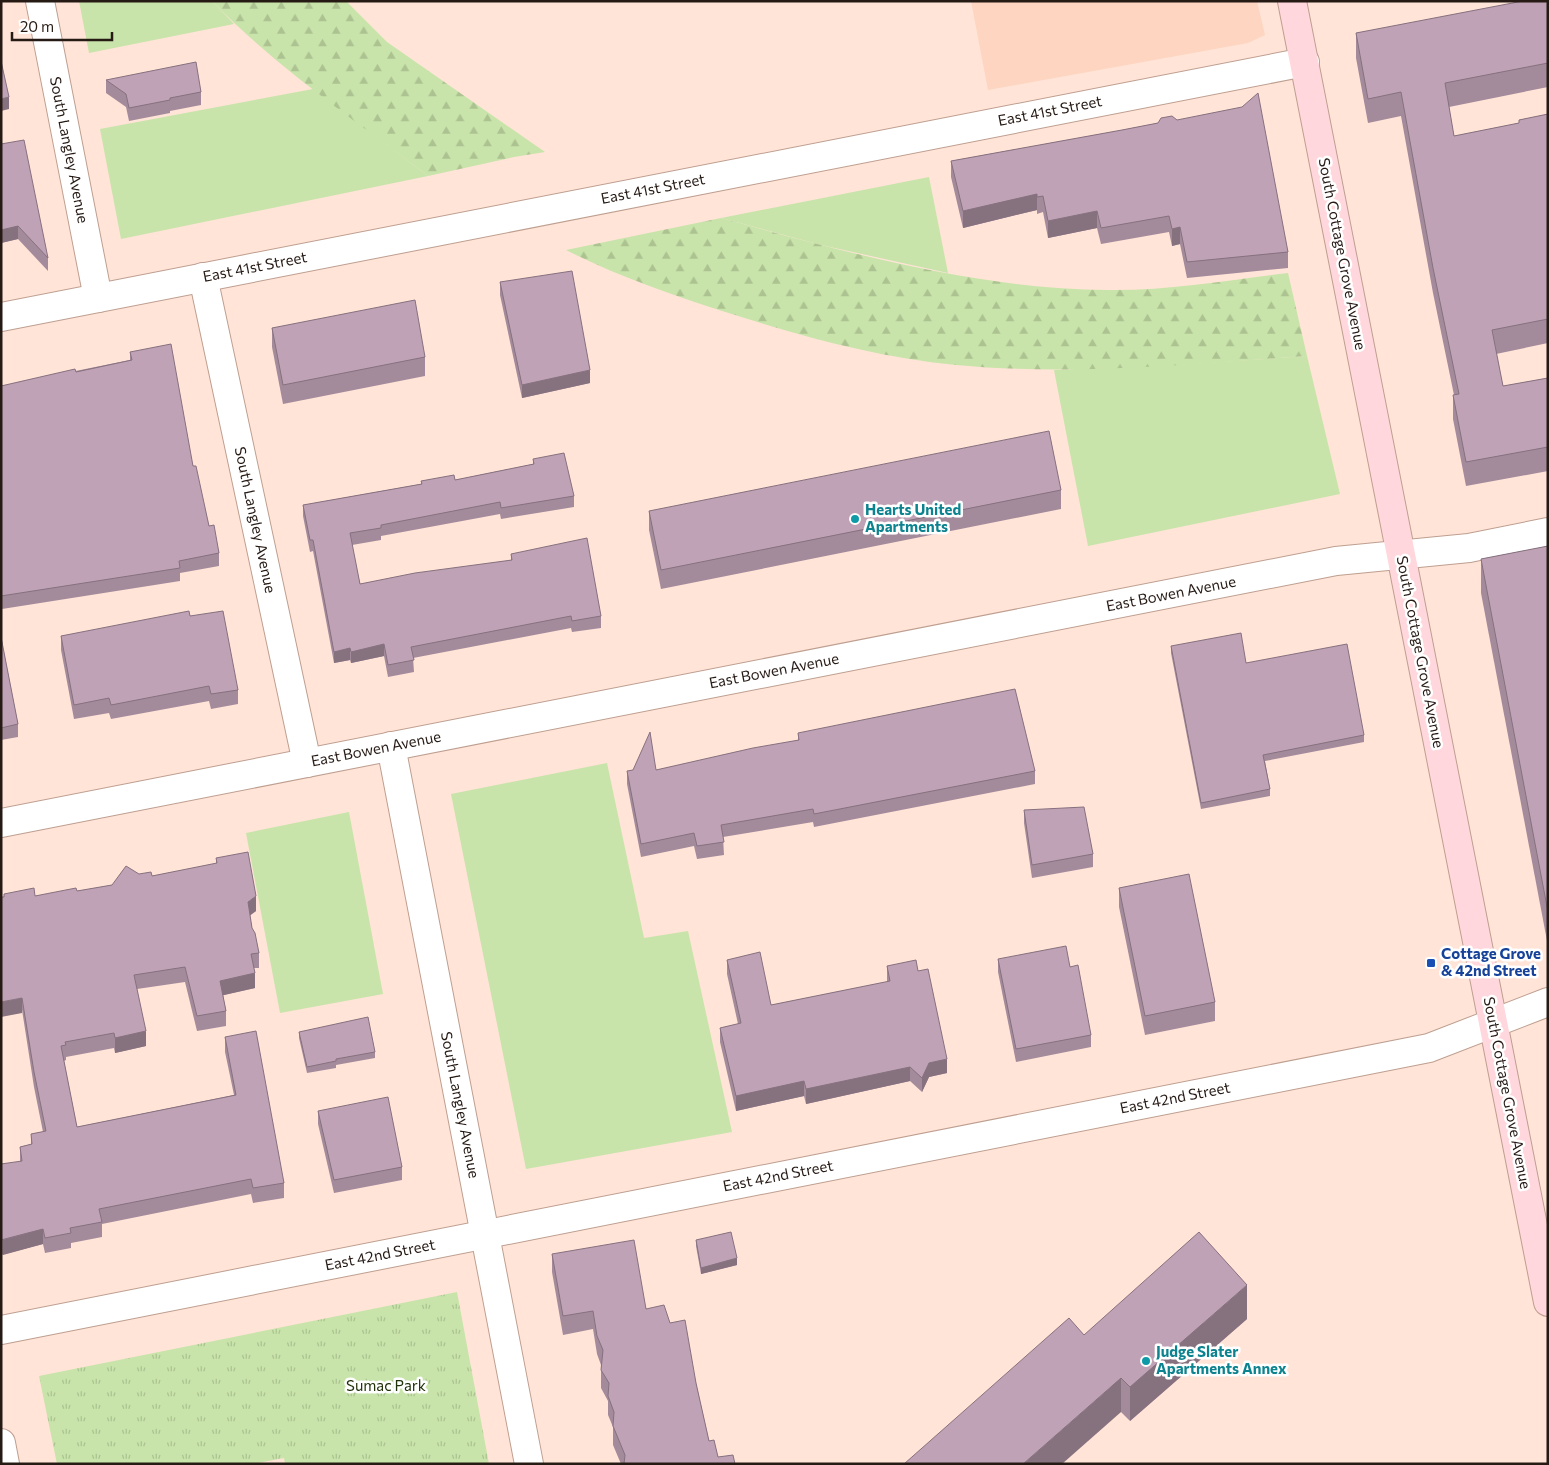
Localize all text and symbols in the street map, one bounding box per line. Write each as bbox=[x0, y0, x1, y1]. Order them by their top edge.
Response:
scale bar bbox=[12, 10, 112, 42]
text: 20 m bbox=[20, 17, 54, 35]
street label: South Langley Avenue bbox=[47, 75, 93, 225]
street label: East 41st Street bbox=[996, 91, 1103, 129]
street label: South Cottage Grove Avenue bbox=[1316, 156, 1370, 352]
street label: East 41st Street bbox=[599, 169, 706, 207]
street label: East 41st Street bbox=[201, 247, 308, 285]
street label: South Langley Avenue bbox=[232, 445, 280, 595]
place label: Hearts United Apartments bbox=[865, 500, 961, 535]
marker: Hearts United Apartments bbox=[849, 513, 861, 525]
street label: South Cottage Grove Avenue bbox=[1394, 554, 1448, 750]
street label: East Bowen Avenue bbox=[1104, 572, 1237, 614]
street label: East Bowen Avenue bbox=[707, 649, 840, 691]
street label: East Bowen Avenue bbox=[309, 727, 442, 769]
place label: Cottage Grove & 42nd Street bbox=[1441, 944, 1541, 979]
marker: Cottage Grove & 42nd Street bbox=[1425, 957, 1437, 969]
street label: South Cottage Grove Avenue bbox=[1481, 995, 1535, 1191]
street label: South Langley Avenue bbox=[438, 1030, 484, 1180]
street label: East 42nd Street bbox=[1118, 1077, 1232, 1117]
street label: East 42nd Street bbox=[721, 1155, 835, 1195]
street label: East 42nd Street bbox=[323, 1234, 437, 1274]
place label: Judge Slater Apartments Annex bbox=[1156, 1342, 1287, 1377]
marker: Judge Slater Apartments Annex bbox=[1140, 1355, 1152, 1367]
park label: Sumac Park bbox=[346, 1376, 426, 1394]

